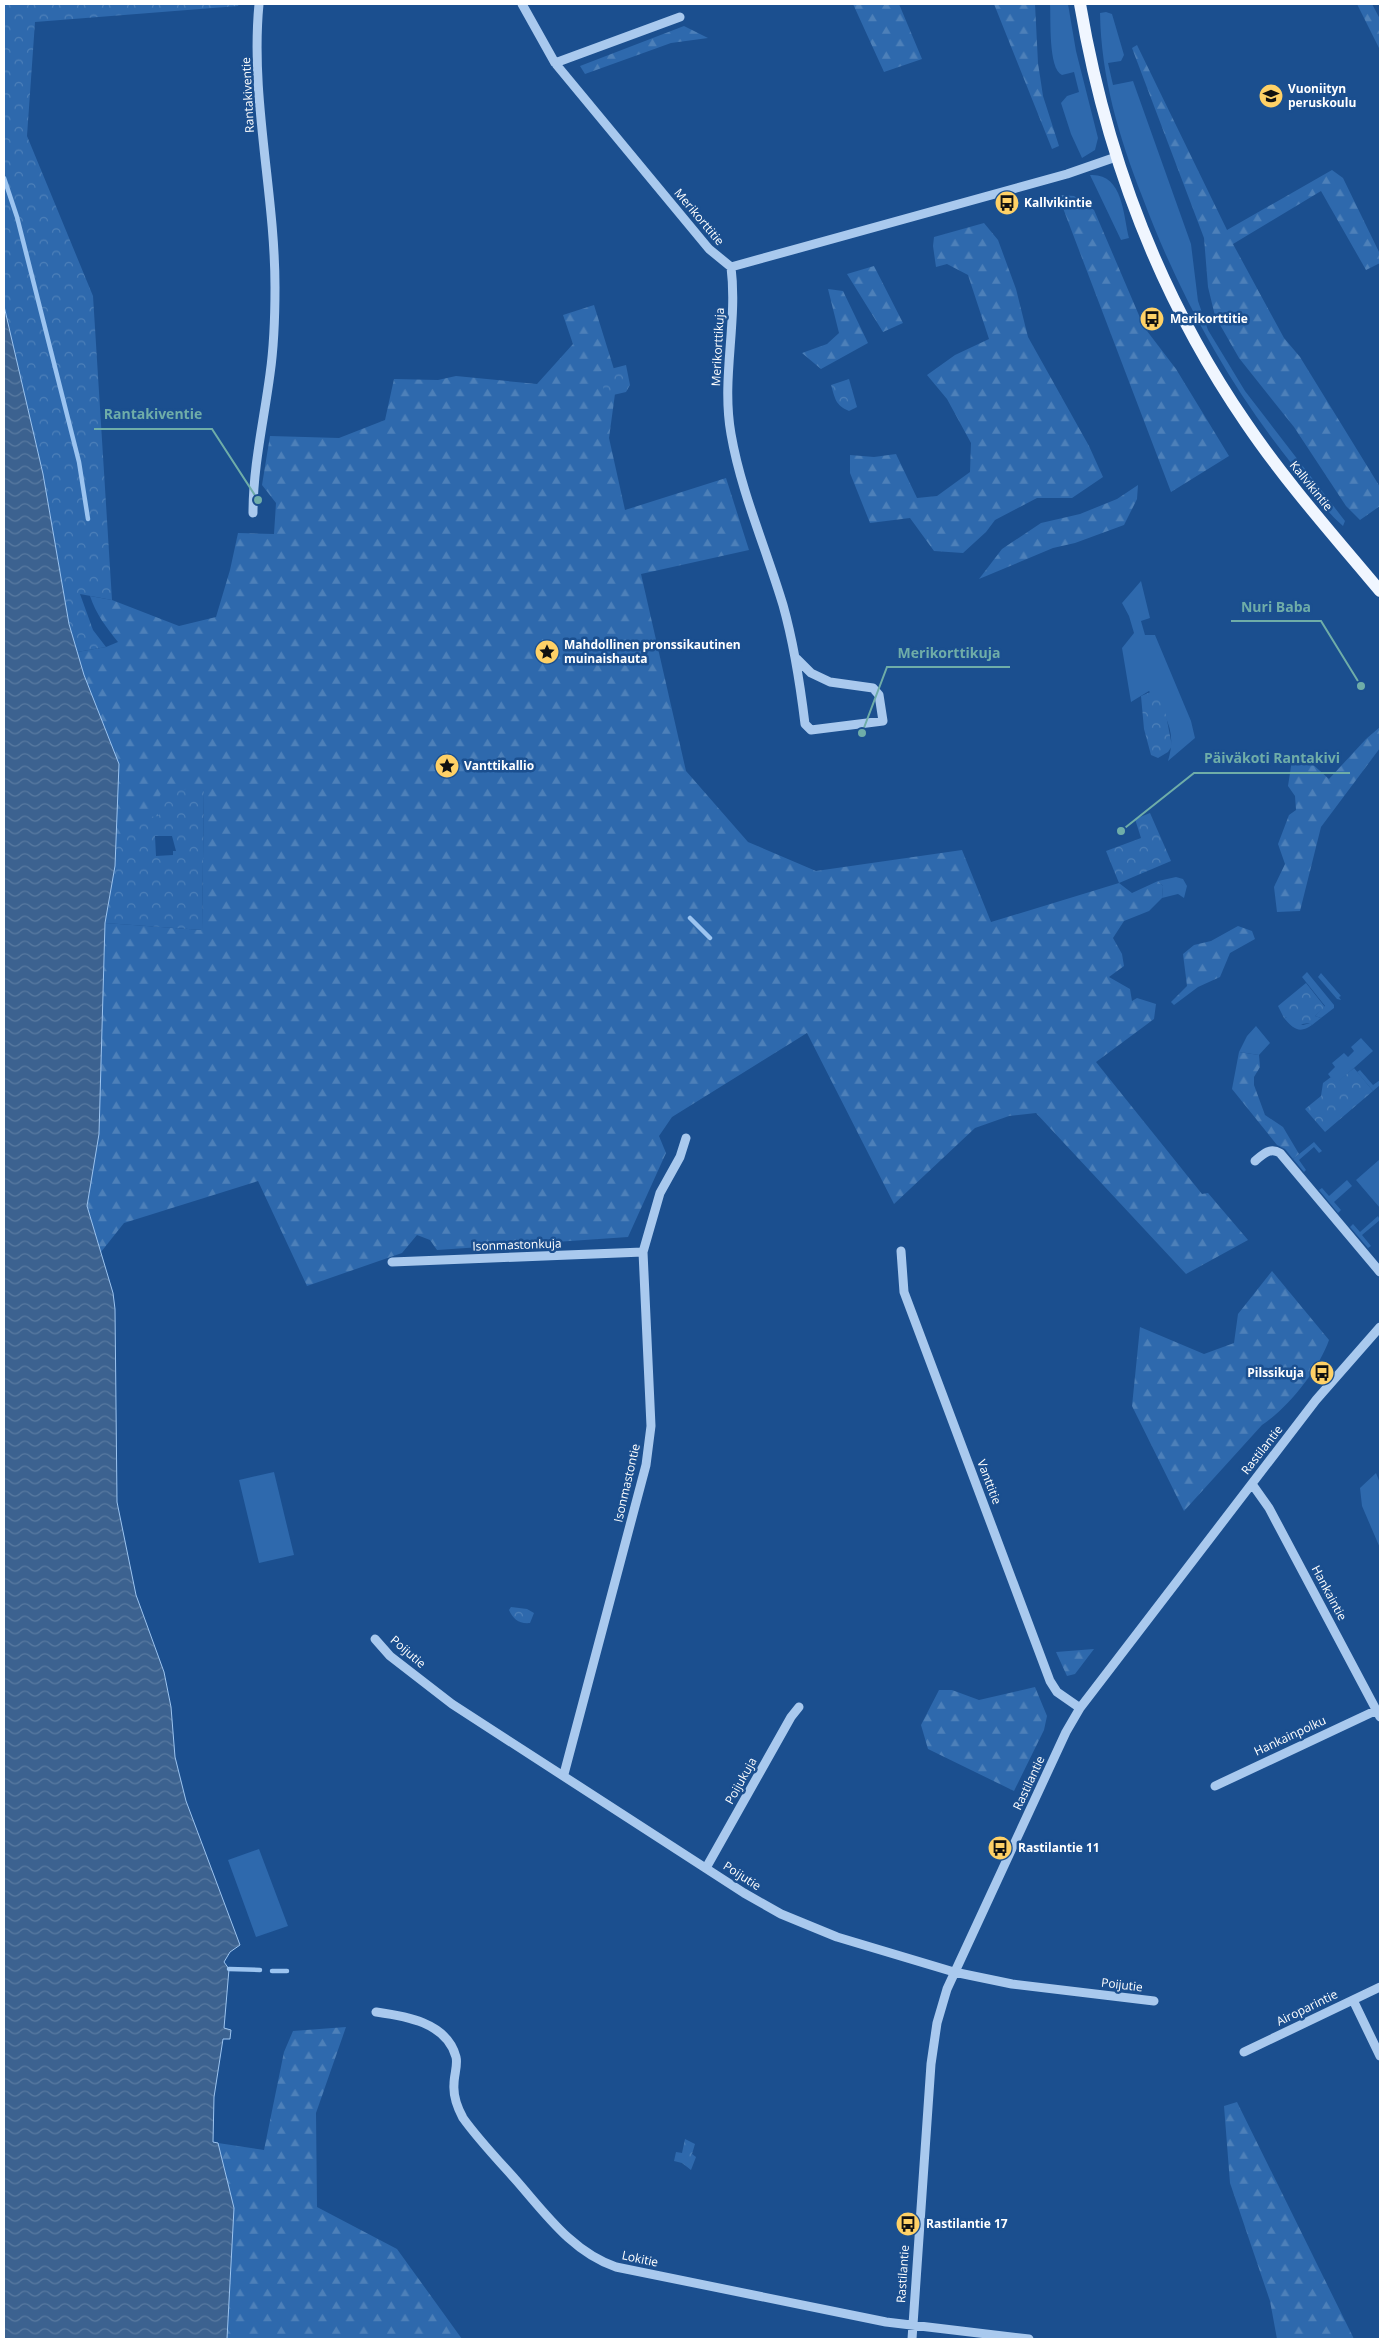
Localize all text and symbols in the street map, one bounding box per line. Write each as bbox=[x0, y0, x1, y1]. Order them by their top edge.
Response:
street label: Rantakiventie bbox=[237, 56, 258, 133]
place label: Vuoniityn peruskoulu bbox=[1288, 80, 1356, 111]
school or university icon: Vuoniityn peruskoulu bbox=[1258, 83, 1284, 109]
street label: Merikorttitie bbox=[671, 185, 728, 249]
bus stop icon: Kallvikintie bbox=[994, 190, 1020, 216]
place label: Kallvikintie bbox=[1024, 194, 1092, 211]
bus stop icon: Merikorttitie bbox=[1139, 306, 1165, 332]
street label: Merikorttikuja bbox=[707, 307, 728, 387]
place label: Merikorttitie bbox=[1170, 310, 1248, 327]
callout: Rantakiventie bbox=[94, 400, 212, 429]
text: Rantakiventie bbox=[104, 404, 202, 423]
street label: Kallvikintie bbox=[1286, 457, 1337, 514]
callout: Nuri Baba bbox=[1231, 592, 1321, 621]
text: Nuri Baba bbox=[1241, 597, 1311, 616]
place label: Mahdollinen pronssikautinen muinaishauta bbox=[564, 636, 741, 667]
callout: Merikorttikuja bbox=[887, 638, 1010, 667]
place icon: Mahdollinen pronssikautinen muinaishauta bbox=[534, 639, 560, 665]
text: Merikorttikuja bbox=[898, 643, 1000, 662]
callout: Päiväkoti Rantakivi bbox=[1194, 744, 1350, 773]
text: Päiväkoti Rantakivi bbox=[1204, 748, 1340, 767]
place icon: Vanttikallio bbox=[434, 753, 460, 779]
place label: Vanttikallio bbox=[464, 757, 534, 774]
street label: Isonmastonkuja bbox=[472, 1234, 562, 1255]
bus stop icon: Pilssikuja bbox=[1309, 1360, 1335, 1386]
place label: Pilssikuja bbox=[1247, 1364, 1304, 1381]
street label: Rastilantie bbox=[1237, 1421, 1286, 1478]
street label: Isonmastontie bbox=[609, 1442, 644, 1524]
street label: Vanttitie bbox=[973, 1457, 1006, 1507]
street label: Hankaintie bbox=[1308, 1562, 1351, 1624]
street label: Poijutie bbox=[387, 1631, 430, 1672]
street label: Hankainpolku bbox=[1251, 1711, 1329, 1760]
street label: Rastilantie bbox=[1009, 1753, 1049, 1813]
street label: Poijukuja bbox=[721, 1754, 760, 1807]
bus stop icon: Rastilantie 11 bbox=[987, 1835, 1013, 1861]
place label: Rastilantie 11 bbox=[1018, 1839, 1100, 1856]
street label: Poijutie bbox=[720, 1857, 765, 1894]
street label: Poijutie bbox=[1100, 1974, 1144, 1996]
street label: Airoparintie bbox=[1273, 1985, 1340, 2030]
bus stop icon: Rastilantie 17 bbox=[895, 2211, 921, 2237]
place label: Rastilantie 17 bbox=[926, 2215, 1008, 2232]
street label: Rastilantie bbox=[892, 2244, 913, 2304]
street label: Lokitie bbox=[620, 2246, 660, 2271]

